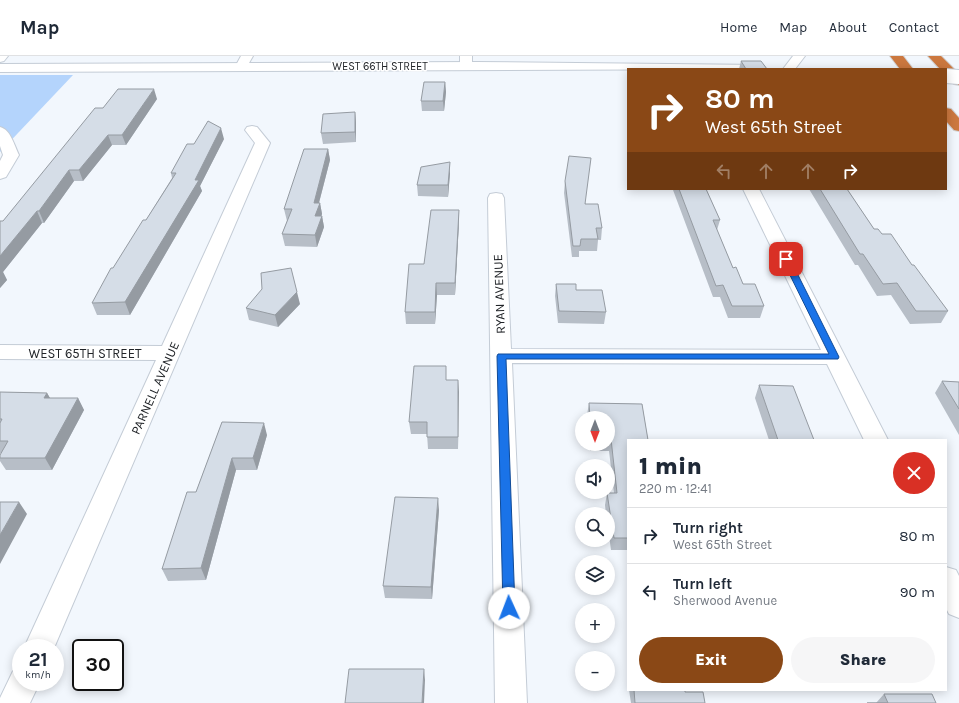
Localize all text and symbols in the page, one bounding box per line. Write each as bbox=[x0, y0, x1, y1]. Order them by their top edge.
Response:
text: Map bbox=[20, 17, 59, 39]
text: Home bbox=[720, 19, 757, 36]
text: Map bbox=[779, 19, 807, 36]
text: About bbox=[829, 19, 867, 36]
text: Contact bbox=[889, 19, 939, 36]
street label: WEST 66TH STREET bbox=[332, 60, 428, 73]
text: 80 m bbox=[705, 82, 774, 115]
icon: right bbox=[639, 84, 691, 136]
text: West 65th Street bbox=[705, 116, 842, 138]
icon: left bbox=[713, 160, 735, 182]
icon: ahead bbox=[755, 160, 777, 182]
icon: ahead bbox=[797, 160, 819, 182]
icon: right bbox=[839, 160, 861, 182]
pin bbox=[769, 242, 803, 276]
icon: arrive bbox=[775, 248, 797, 270]
street label: RYAN AVENUE bbox=[490, 254, 508, 334]
street label: PARNELL AVENUE bbox=[128, 339, 182, 437]
street label: WEST 65TH STREET bbox=[29, 346, 142, 361]
north arrow bbox=[575, 411, 615, 451]
map controls bbox=[575, 411, 615, 691]
text: 1 min bbox=[639, 452, 702, 480]
button: close bbox=[893, 452, 935, 494]
button: sound bbox=[575, 459, 615, 499]
text: 220 m · 12:41 bbox=[639, 481, 712, 496]
button: search bbox=[575, 507, 615, 547]
text: Turn right bbox=[673, 519, 743, 537]
icon: right bbox=[639, 525, 661, 547]
text: 80 m bbox=[899, 527, 935, 545]
text: West 65th Street bbox=[673, 537, 772, 552]
button: layers bbox=[575, 555, 615, 595]
text: Turn left bbox=[673, 575, 732, 593]
icon: left bbox=[639, 581, 661, 603]
text: 90 m bbox=[900, 583, 935, 601]
position arrow bbox=[488, 587, 530, 629]
text: Sherwood Avenue bbox=[673, 593, 777, 608]
button: + bbox=[575, 603, 615, 643]
button: Exit bbox=[639, 637, 783, 683]
button: Share bbox=[791, 637, 935, 683]
speed limit sign: 30 bbox=[72, 639, 124, 691]
text: 21 bbox=[28, 648, 48, 671]
button: − bbox=[575, 651, 615, 691]
text: km/h bbox=[25, 669, 51, 681]

